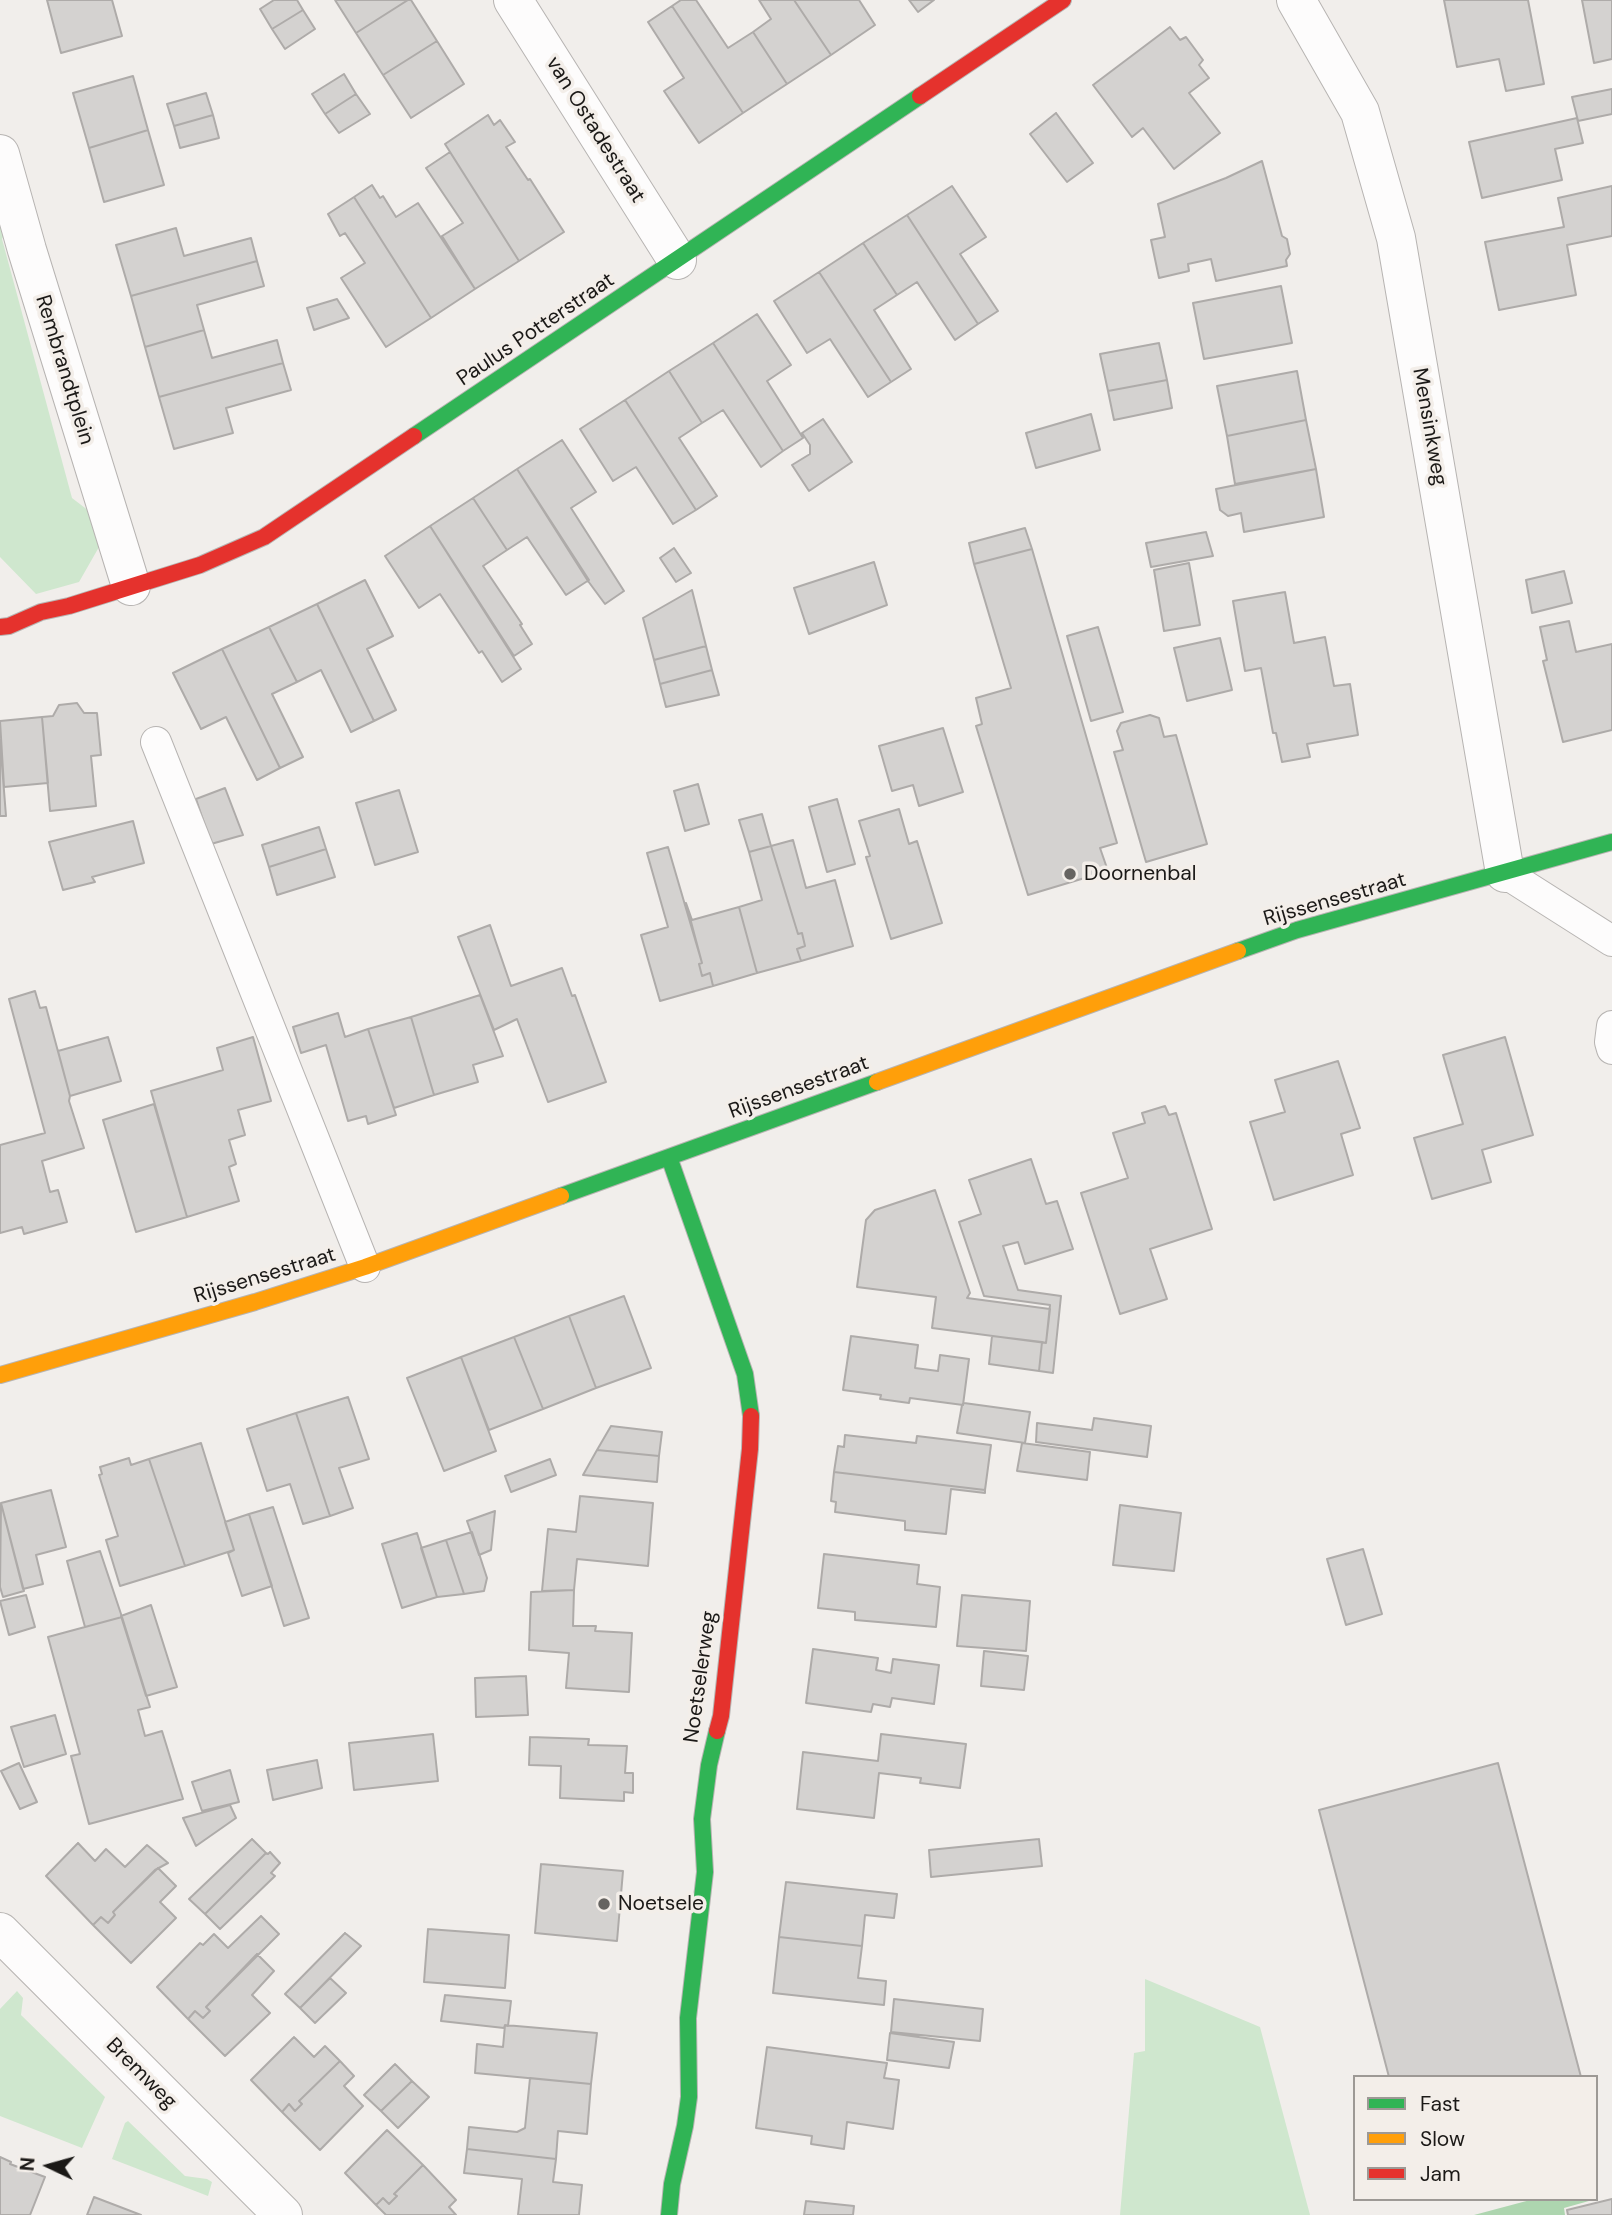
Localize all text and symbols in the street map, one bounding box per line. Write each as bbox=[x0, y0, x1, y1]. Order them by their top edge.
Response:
street label: van Ostadestraat bbox=[540, 52, 650, 208]
street label: Paulus Potterstraat bbox=[453, 268, 619, 392]
street label: Rembrandtplein bbox=[29, 292, 99, 448]
street label: Mensinkweg bbox=[1406, 366, 1452, 488]
place label: Doornenbal bbox=[1084, 861, 1196, 887]
marker: Doornenbal bbox=[1062, 866, 1078, 882]
street label: Rijssensestraat bbox=[1261, 868, 1409, 932]
street label: Rijssensestraat bbox=[726, 1051, 872, 1125]
street label: Rijssensestraat bbox=[191, 1242, 339, 1310]
street label: Noetselerweg bbox=[679, 1609, 723, 1745]
place label: Noetsele bbox=[618, 1891, 704, 1917]
marker: Noetsele bbox=[596, 1896, 612, 1912]
street label: Bremweg bbox=[100, 2033, 182, 2115]
legend bbox=[1353, 2075, 1598, 2201]
text: Fast bbox=[1420, 2090, 1460, 2118]
text: Slow bbox=[1420, 2125, 1465, 2153]
north arrow bbox=[14, 2131, 84, 2201]
text: N bbox=[15, 2156, 41, 2172]
text: Jam bbox=[1420, 2160, 1461, 2188]

